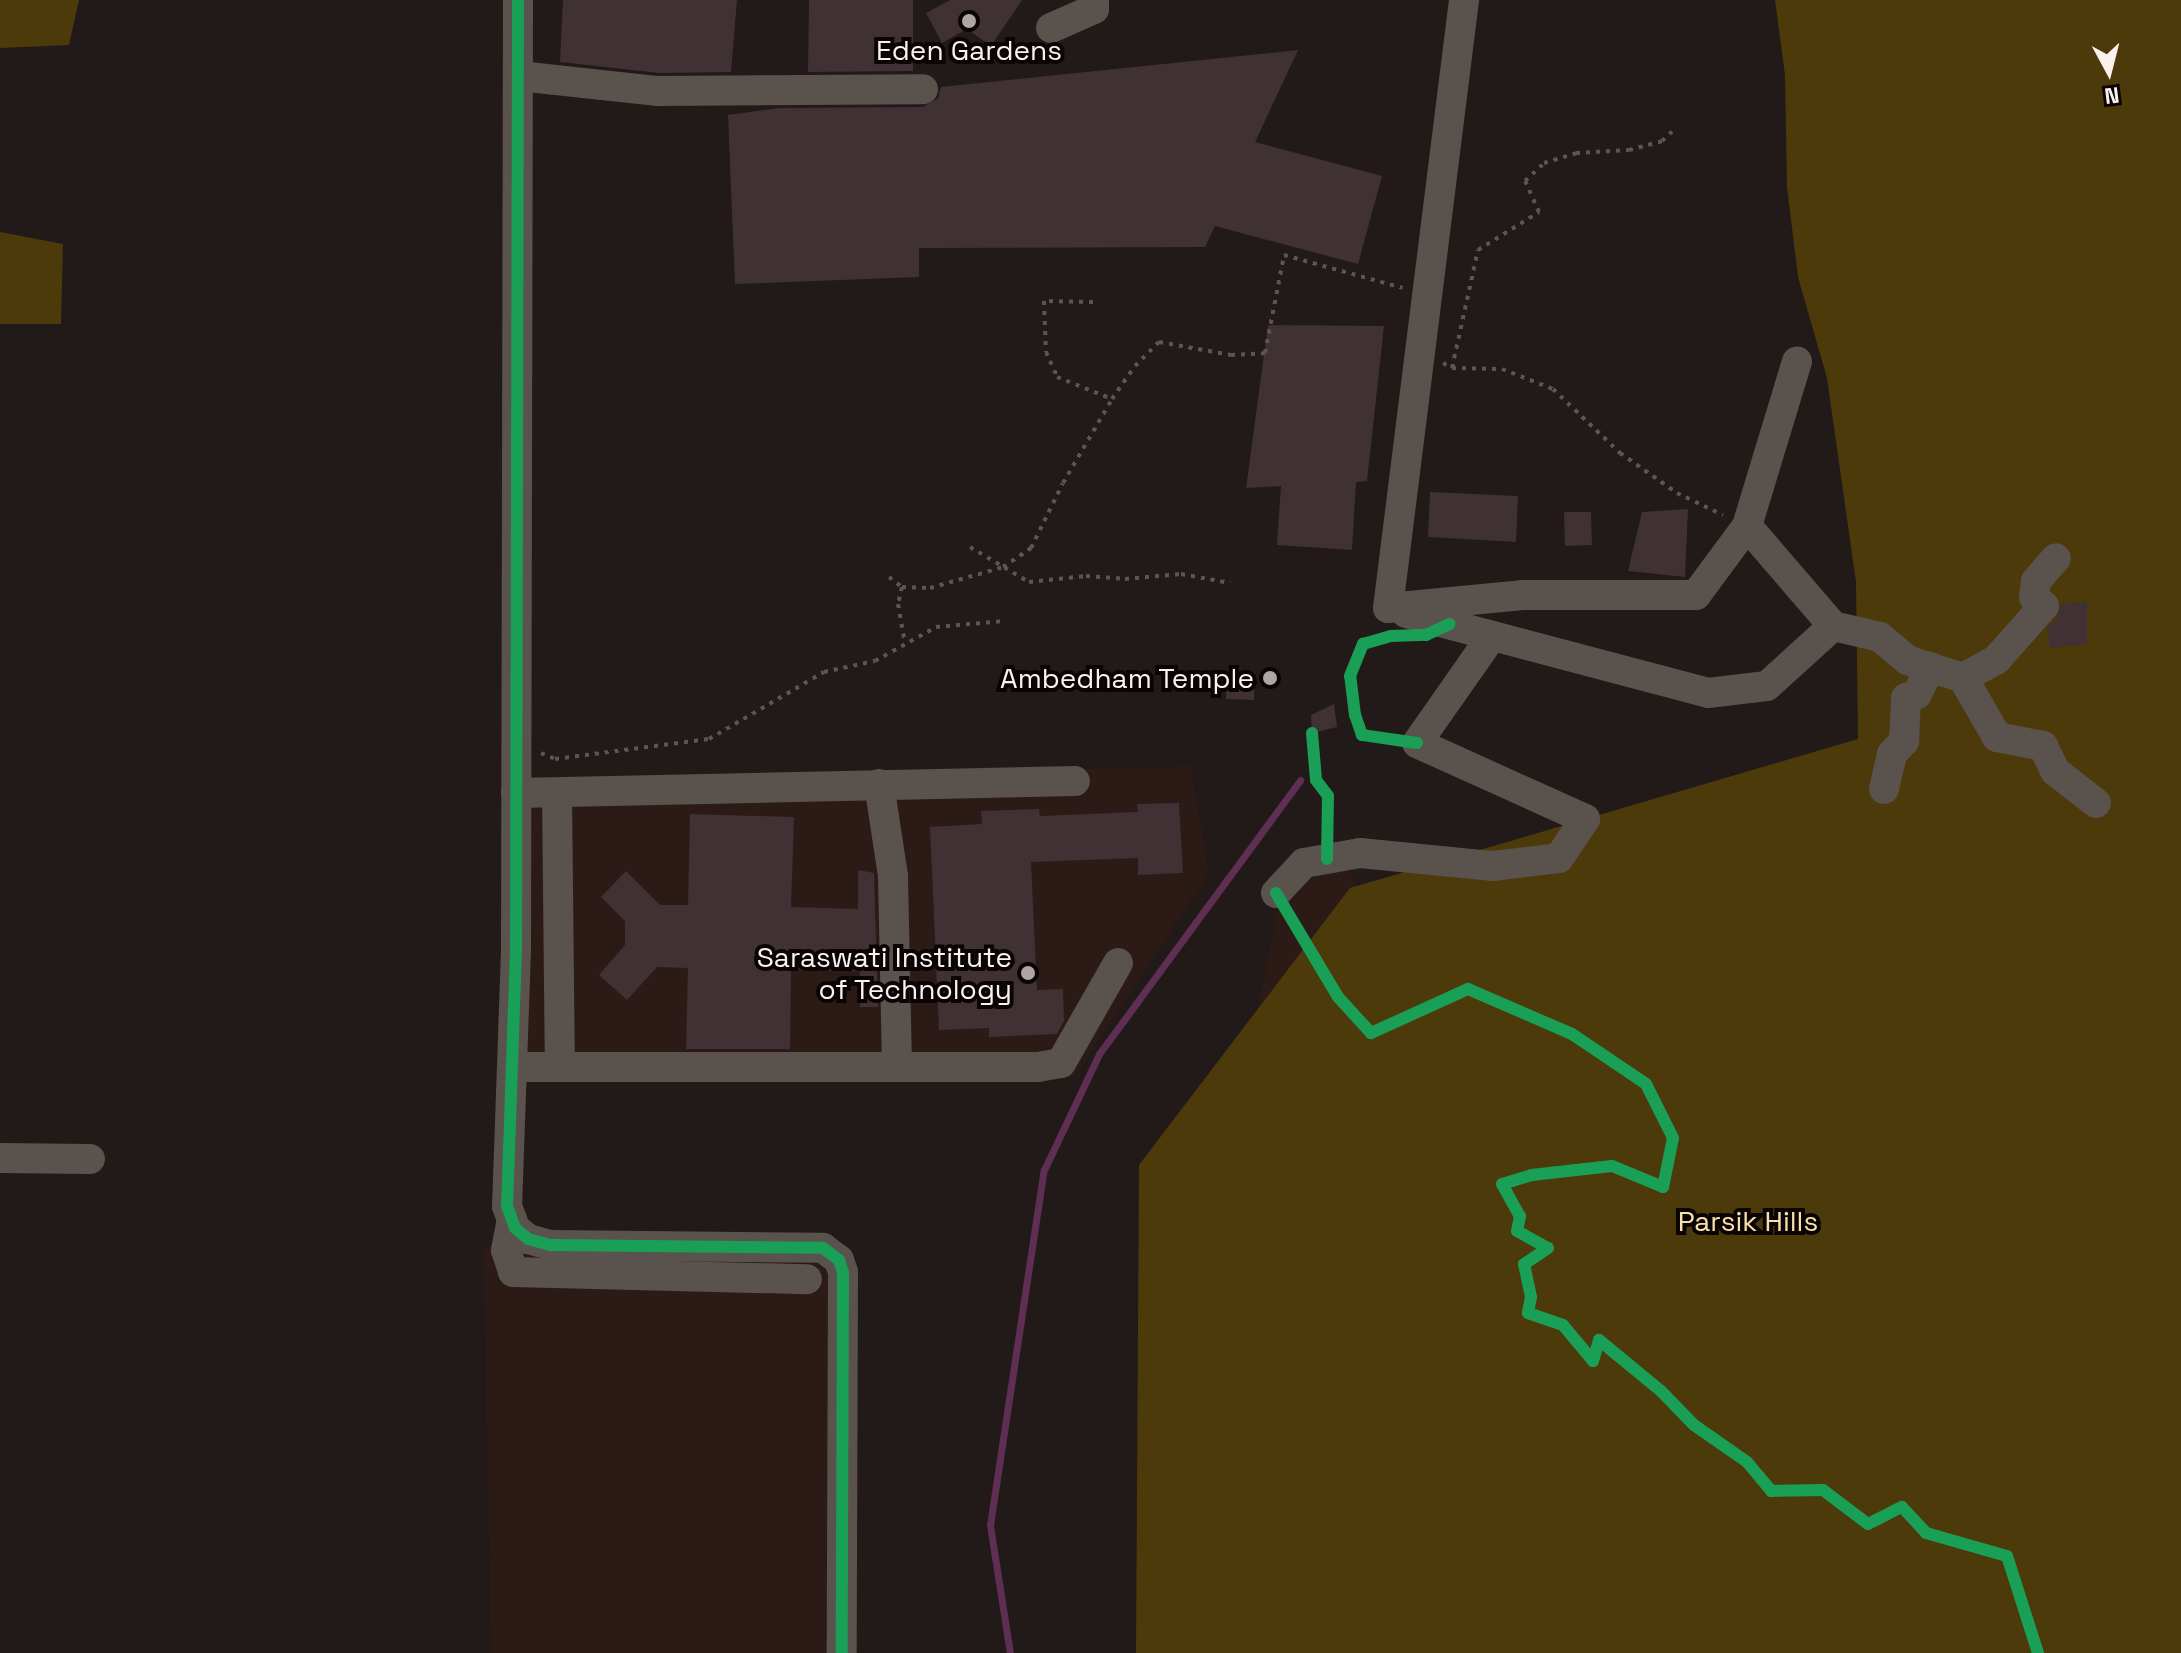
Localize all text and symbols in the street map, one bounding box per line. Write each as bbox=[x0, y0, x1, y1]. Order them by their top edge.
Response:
marker: Eden Gardens bbox=[960, 12, 978, 30]
north arrow bbox=[2069, 32, 2149, 112]
place label: Eden Gardens bbox=[876, 33, 1062, 67]
text: N bbox=[2103, 81, 2121, 111]
place label: Ambedham Temple bbox=[999, 661, 1254, 695]
marker: Ambedham Temple bbox=[1261, 669, 1279, 687]
place label: Saraswati Institute of Technology bbox=[757, 940, 1012, 1006]
marker: Saraswati Institute of Technology bbox=[1019, 964, 1037, 982]
park label: Parsik Hills bbox=[1678, 1204, 1818, 1238]

